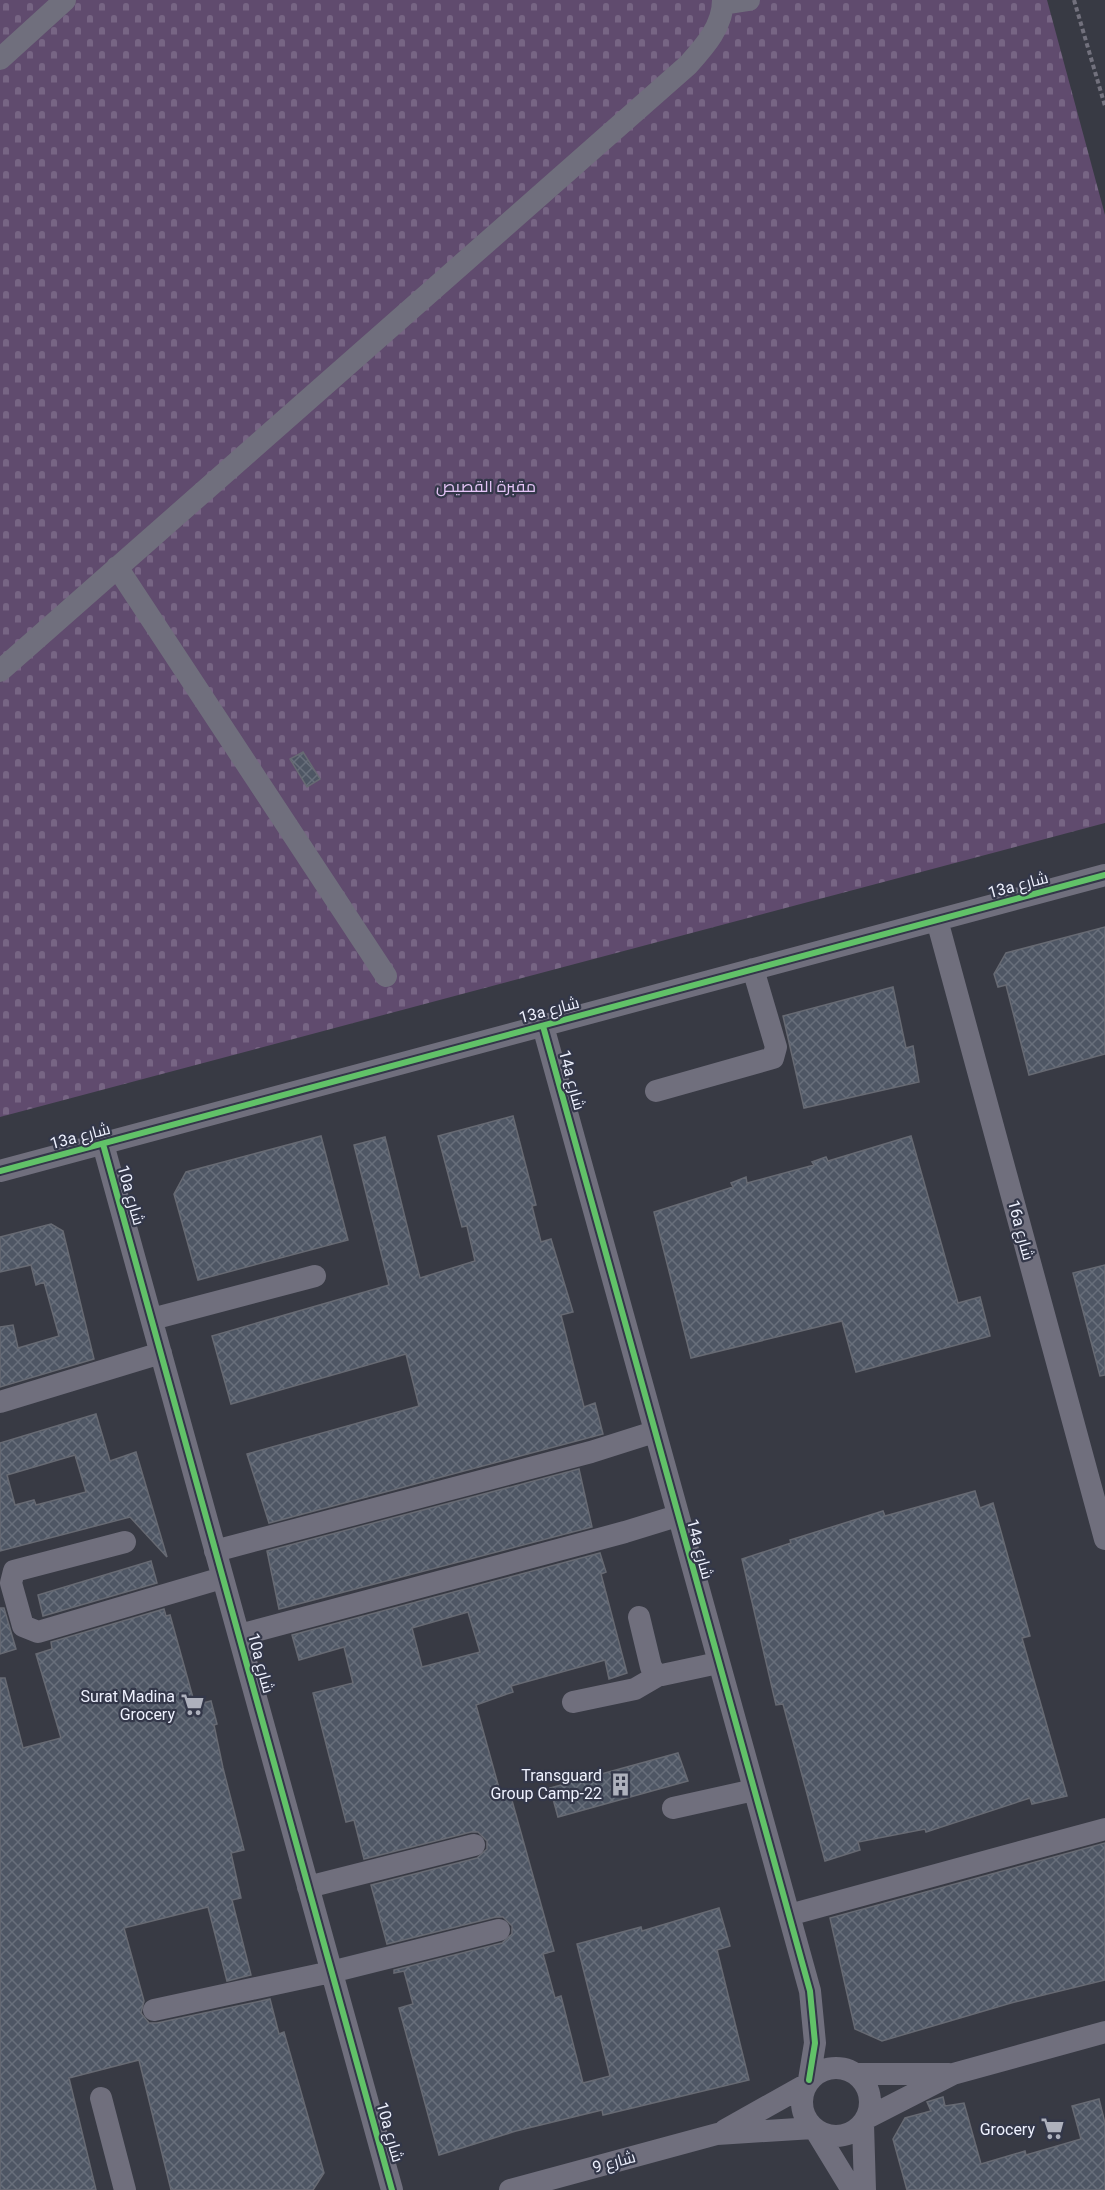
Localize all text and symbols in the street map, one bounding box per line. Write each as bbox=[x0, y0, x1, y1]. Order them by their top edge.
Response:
park label: مقبرة القصيص bbox=[436, 477, 536, 497]
street label: 13a شارع bbox=[986, 868, 1051, 904]
street label: 13a شارع bbox=[517, 993, 582, 1029]
street label: 14a شارع bbox=[553, 1048, 589, 1113]
street label: 13a شارع bbox=[48, 1119, 113, 1155]
street label: 10a شارع bbox=[111, 1163, 149, 1228]
street label: 16a شارع bbox=[1002, 1198, 1038, 1263]
street label: 14a شارع bbox=[681, 1517, 717, 1582]
street label: 10a شارع bbox=[242, 1631, 278, 1696]
place label: Surat Madina Grocery bbox=[81, 1687, 175, 1724]
supermarket icon: Surat Madina Grocery bbox=[180, 1692, 206, 1718]
place label: Transguard Group Camp-22 bbox=[490, 1766, 602, 1803]
building icon: Transguard Group Camp-22 bbox=[607, 1771, 633, 1797]
street label: 10a شارع bbox=[370, 2100, 408, 2165]
supermarket icon: Grocery bbox=[1040, 2116, 1066, 2142]
place label: Grocery bbox=[980, 2120, 1035, 2139]
street label: شارع 9 bbox=[590, 2147, 638, 2179]

